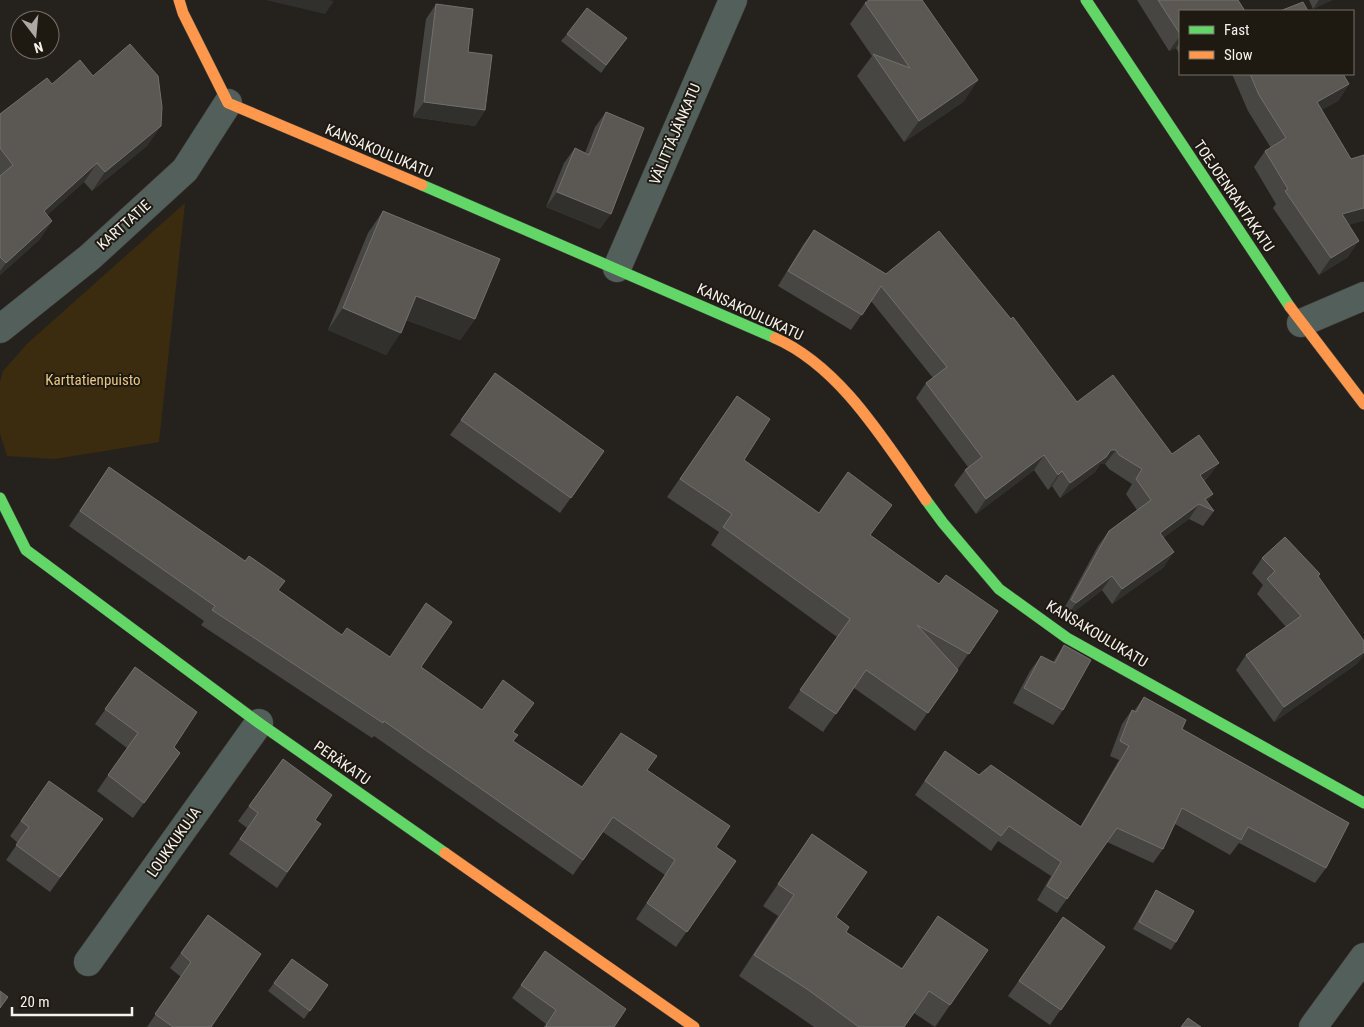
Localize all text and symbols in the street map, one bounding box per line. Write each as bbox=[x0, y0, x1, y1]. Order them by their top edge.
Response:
north arrow bbox=[10, 10, 60, 60]
legend bbox=[1179, 10, 1354, 75]
text: Fast bbox=[1224, 21, 1249, 39]
text: N bbox=[32, 39, 45, 56]
text: Slow bbox=[1224, 46, 1253, 64]
street label: VÄLITTÄJÄNKATU bbox=[646, 81, 704, 187]
street label: KANSAKOULUKATU bbox=[322, 120, 436, 182]
street label: TOEJOENRANTAKATU bbox=[1190, 137, 1278, 255]
street label: KARTTATIE bbox=[93, 196, 155, 254]
street label: KANSAKOULUKATU bbox=[694, 279, 806, 345]
park label: Karttatienpuisto bbox=[45, 371, 141, 389]
street label: KANSAKOULUKATU bbox=[1043, 597, 1151, 671]
street label: PERÄKATU bbox=[310, 737, 374, 789]
street label: LOUKKUKUJA bbox=[143, 803, 205, 880]
scale bar bbox=[12, 984, 132, 1016]
text: 20 m bbox=[20, 993, 50, 1011]

